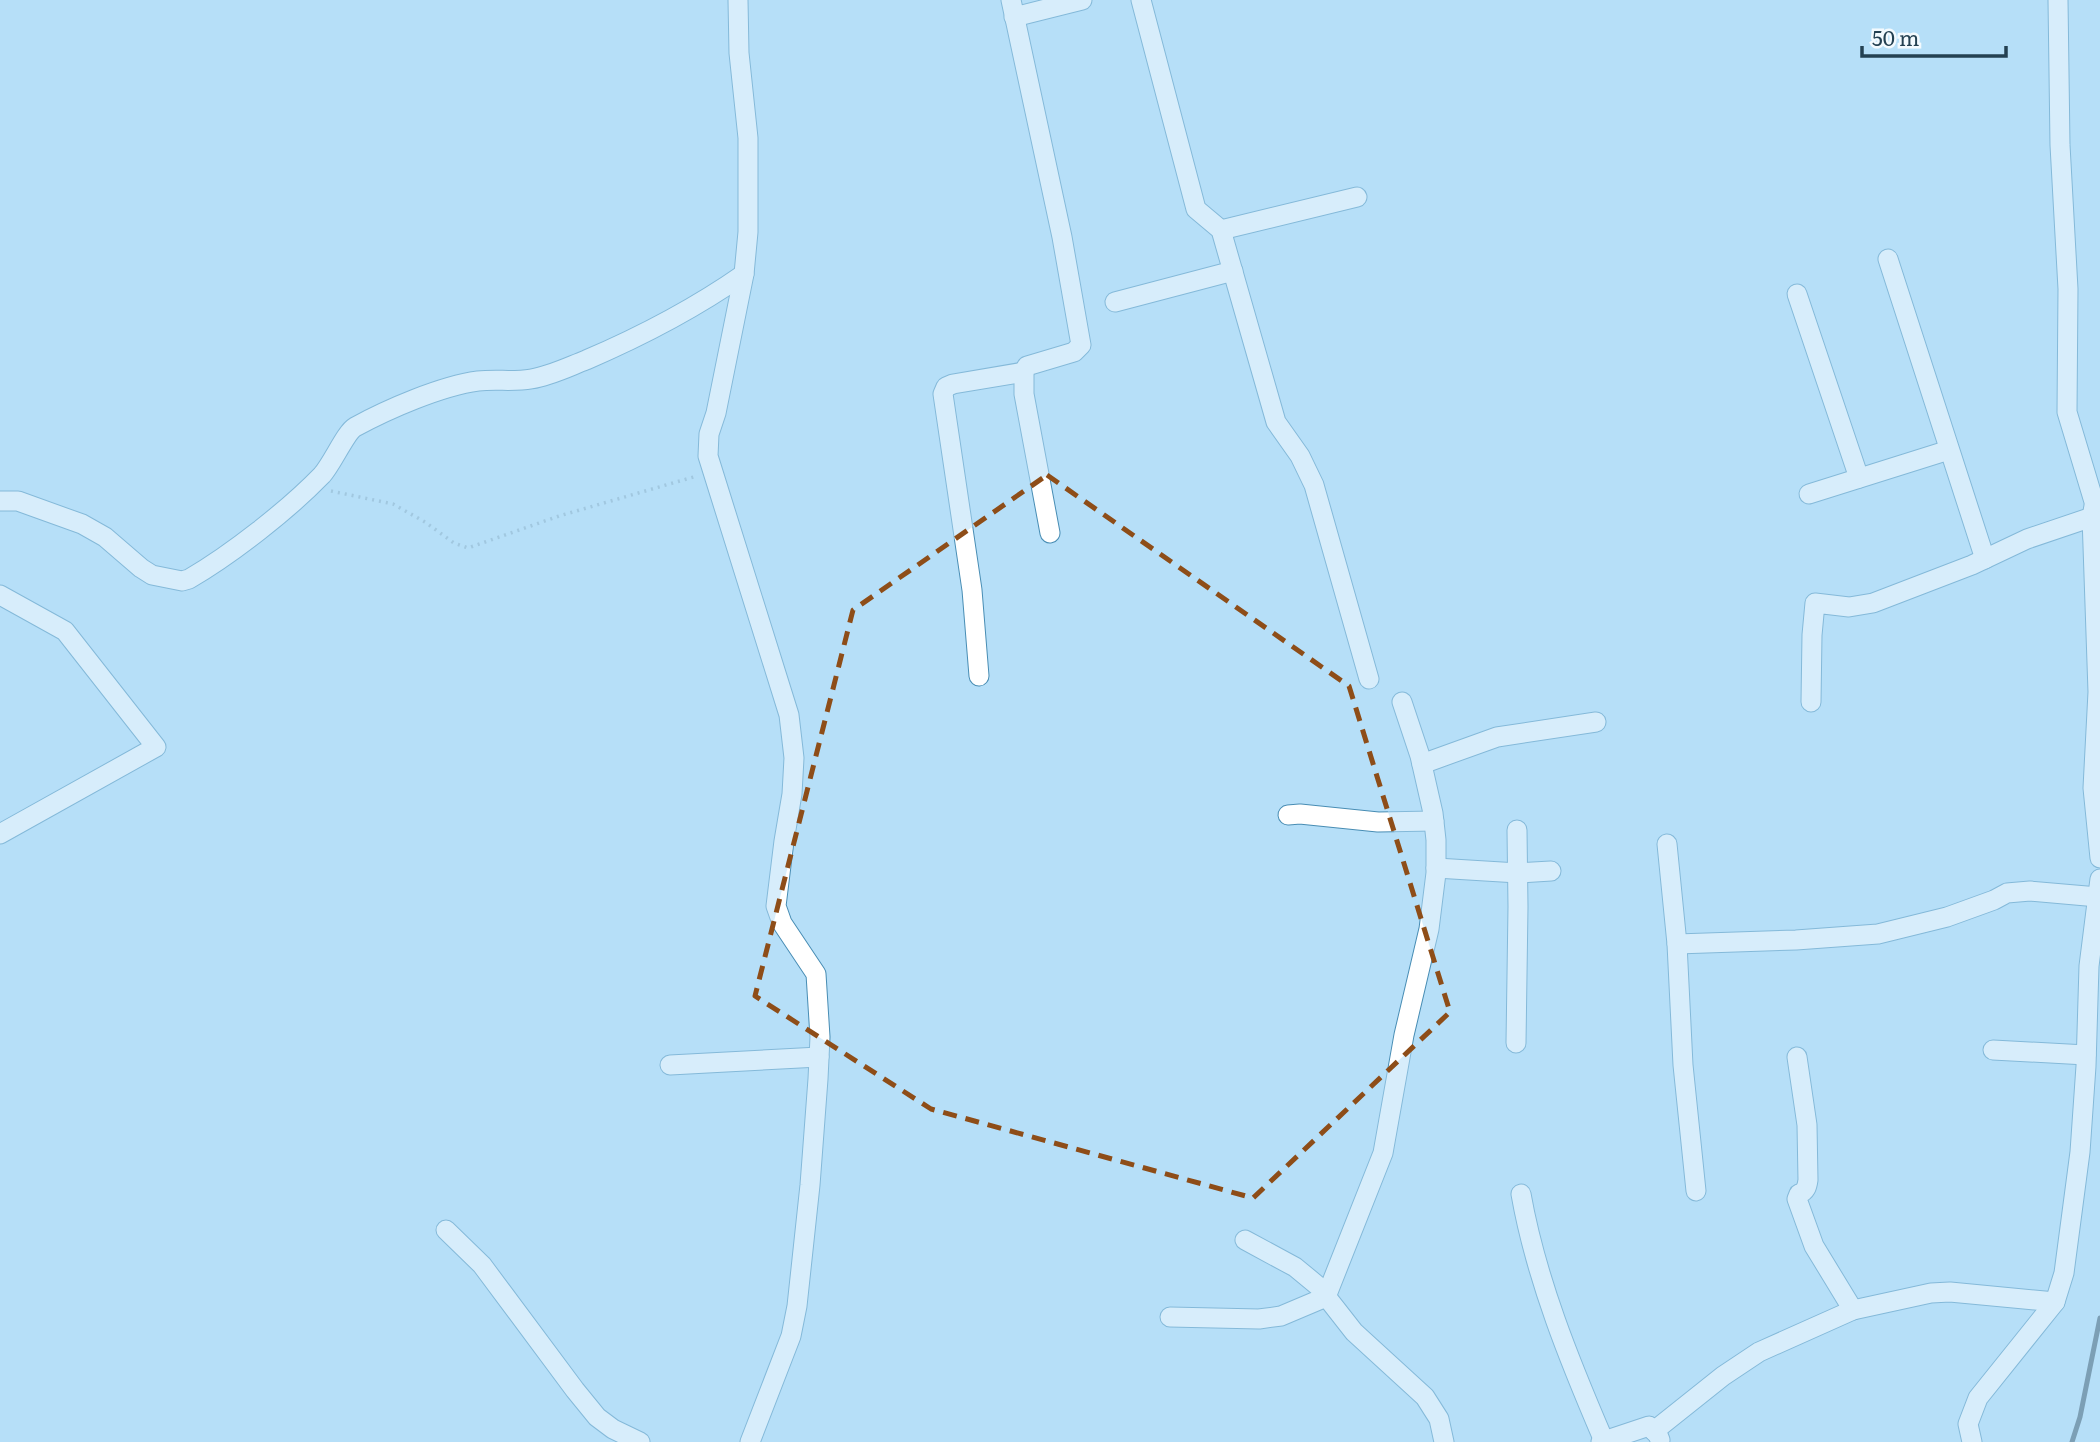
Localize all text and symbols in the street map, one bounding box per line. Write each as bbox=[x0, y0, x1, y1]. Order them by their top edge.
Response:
scale bar bbox=[1862, 14, 2006, 58]
text: 50 m bbox=[1872, 21, 1919, 52]

